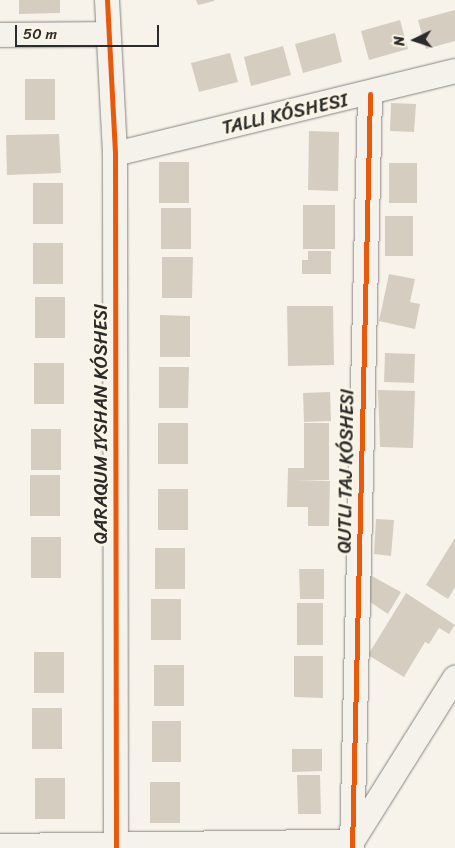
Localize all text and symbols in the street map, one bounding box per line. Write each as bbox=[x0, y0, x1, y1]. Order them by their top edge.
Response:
scale bar bbox=[18, 15, 161, 47]
north arrow bbox=[390, 15, 440, 65]
text: 50 m bbox=[23, 21, 57, 47]
text: N bbox=[387, 35, 412, 47]
street label: TALLI KÓSHESI bbox=[221, 89, 349, 139]
street label: QARAQUM IYSHAN KÓSHESI bbox=[90, 302, 112, 546]
street label: QUTLI TAJ KÓSHESI bbox=[333, 387, 359, 555]

